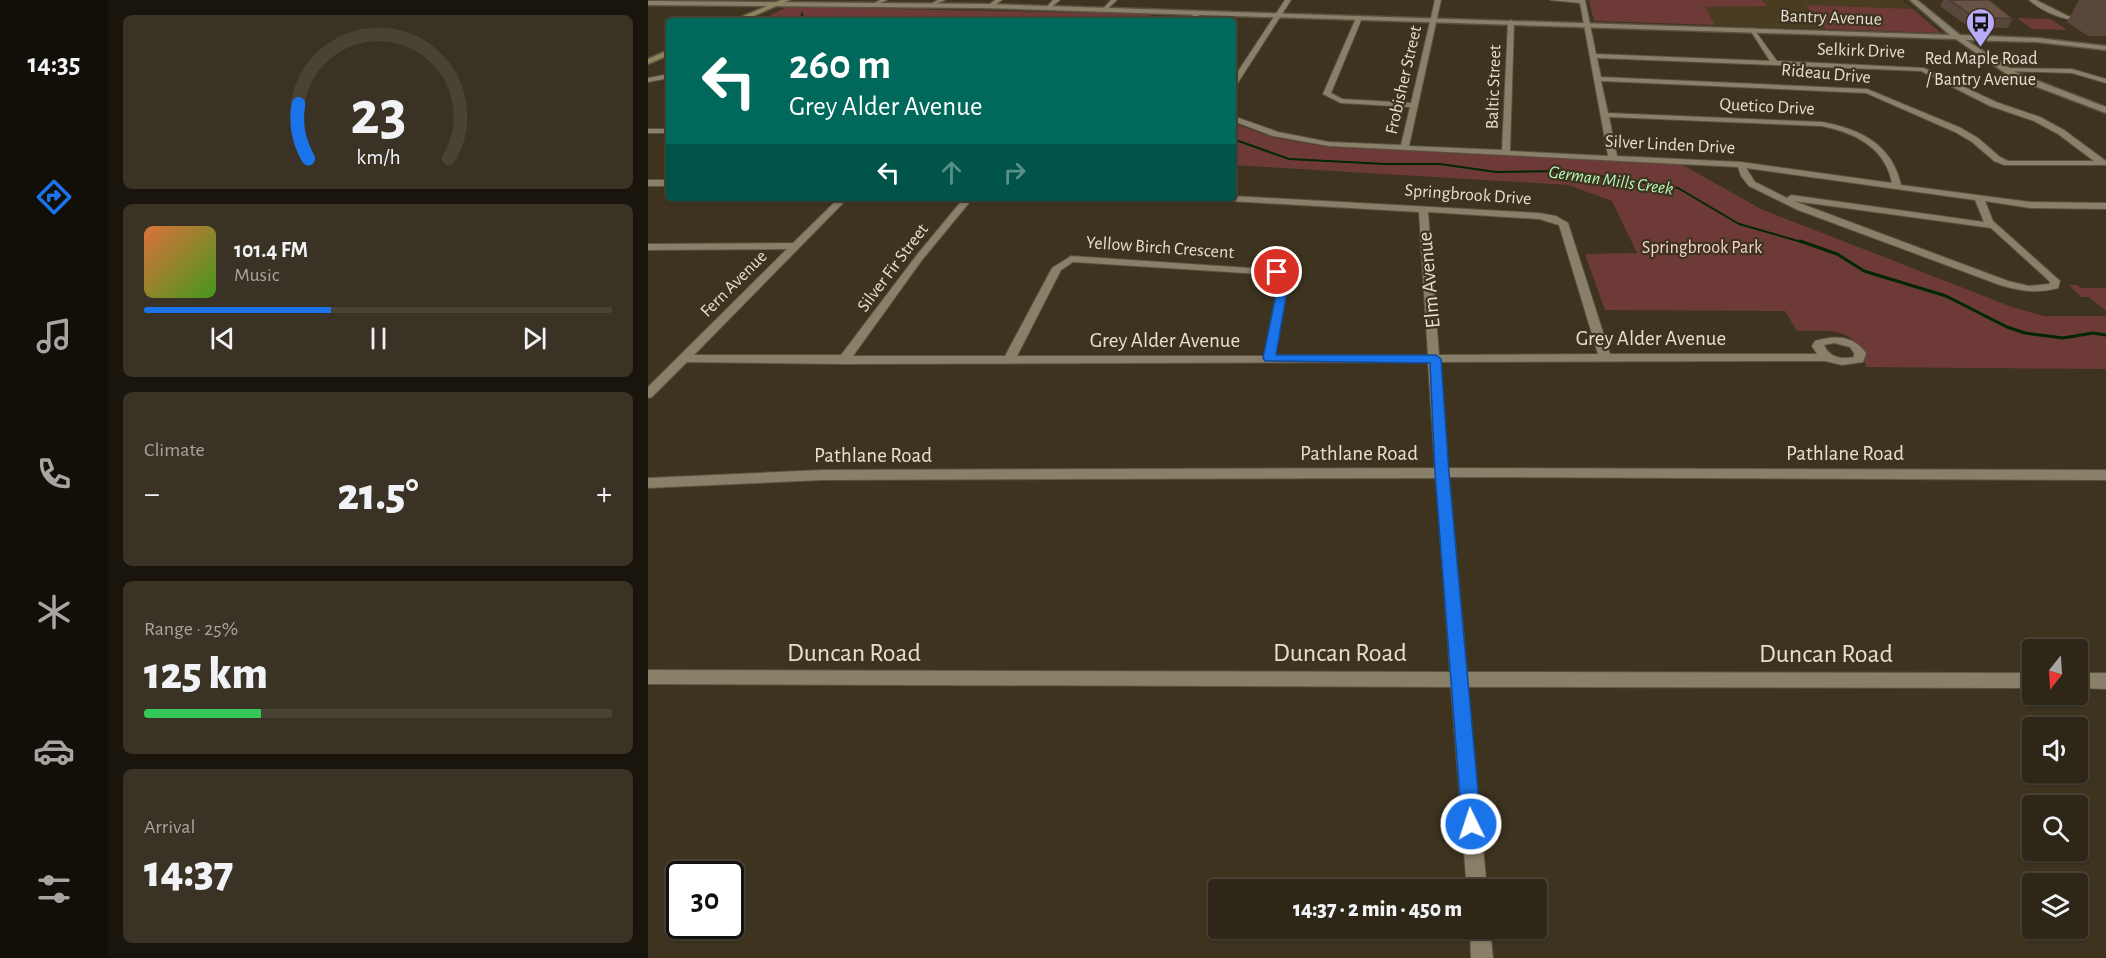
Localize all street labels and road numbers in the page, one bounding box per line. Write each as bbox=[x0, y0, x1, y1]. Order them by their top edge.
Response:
street label: Bantry Avenue bbox=[1780, 7, 1882, 29]
street label: Frobisher Street bbox=[1383, 24, 1425, 136]
street label: Selkirk Drive bbox=[1817, 40, 1905, 62]
street label: Baltic Street bbox=[1484, 44, 1504, 130]
street label: Rideau Drive bbox=[1780, 61, 1872, 87]
street label: Quetico Drive bbox=[1719, 96, 1815, 118]
street label: Silver Linden Drive bbox=[1605, 133, 1735, 157]
street label: Springbrook Drive bbox=[1404, 182, 1532, 208]
street label: Silver Fir Street bbox=[854, 220, 932, 315]
street label: Elm Avenue bbox=[1414, 231, 1444, 329]
street label: Yellow Birch Crescent bbox=[1085, 234, 1235, 262]
street label: Fern Avenue bbox=[697, 247, 771, 321]
street label: Grey Alder Avenue bbox=[1576, 328, 1726, 349]
street label: Grey Alder Avenue bbox=[1090, 330, 1240, 351]
street label: Pathlane Road bbox=[1300, 443, 1418, 464]
street label: Pathlane Road bbox=[1786, 443, 1904, 464]
street label: Pathlane Road bbox=[814, 445, 932, 466]
street label: Duncan Road bbox=[787, 640, 921, 666]
street label: Duncan Road bbox=[1273, 640, 1407, 666]
street label: Duncan Road bbox=[1759, 641, 1893, 667]

